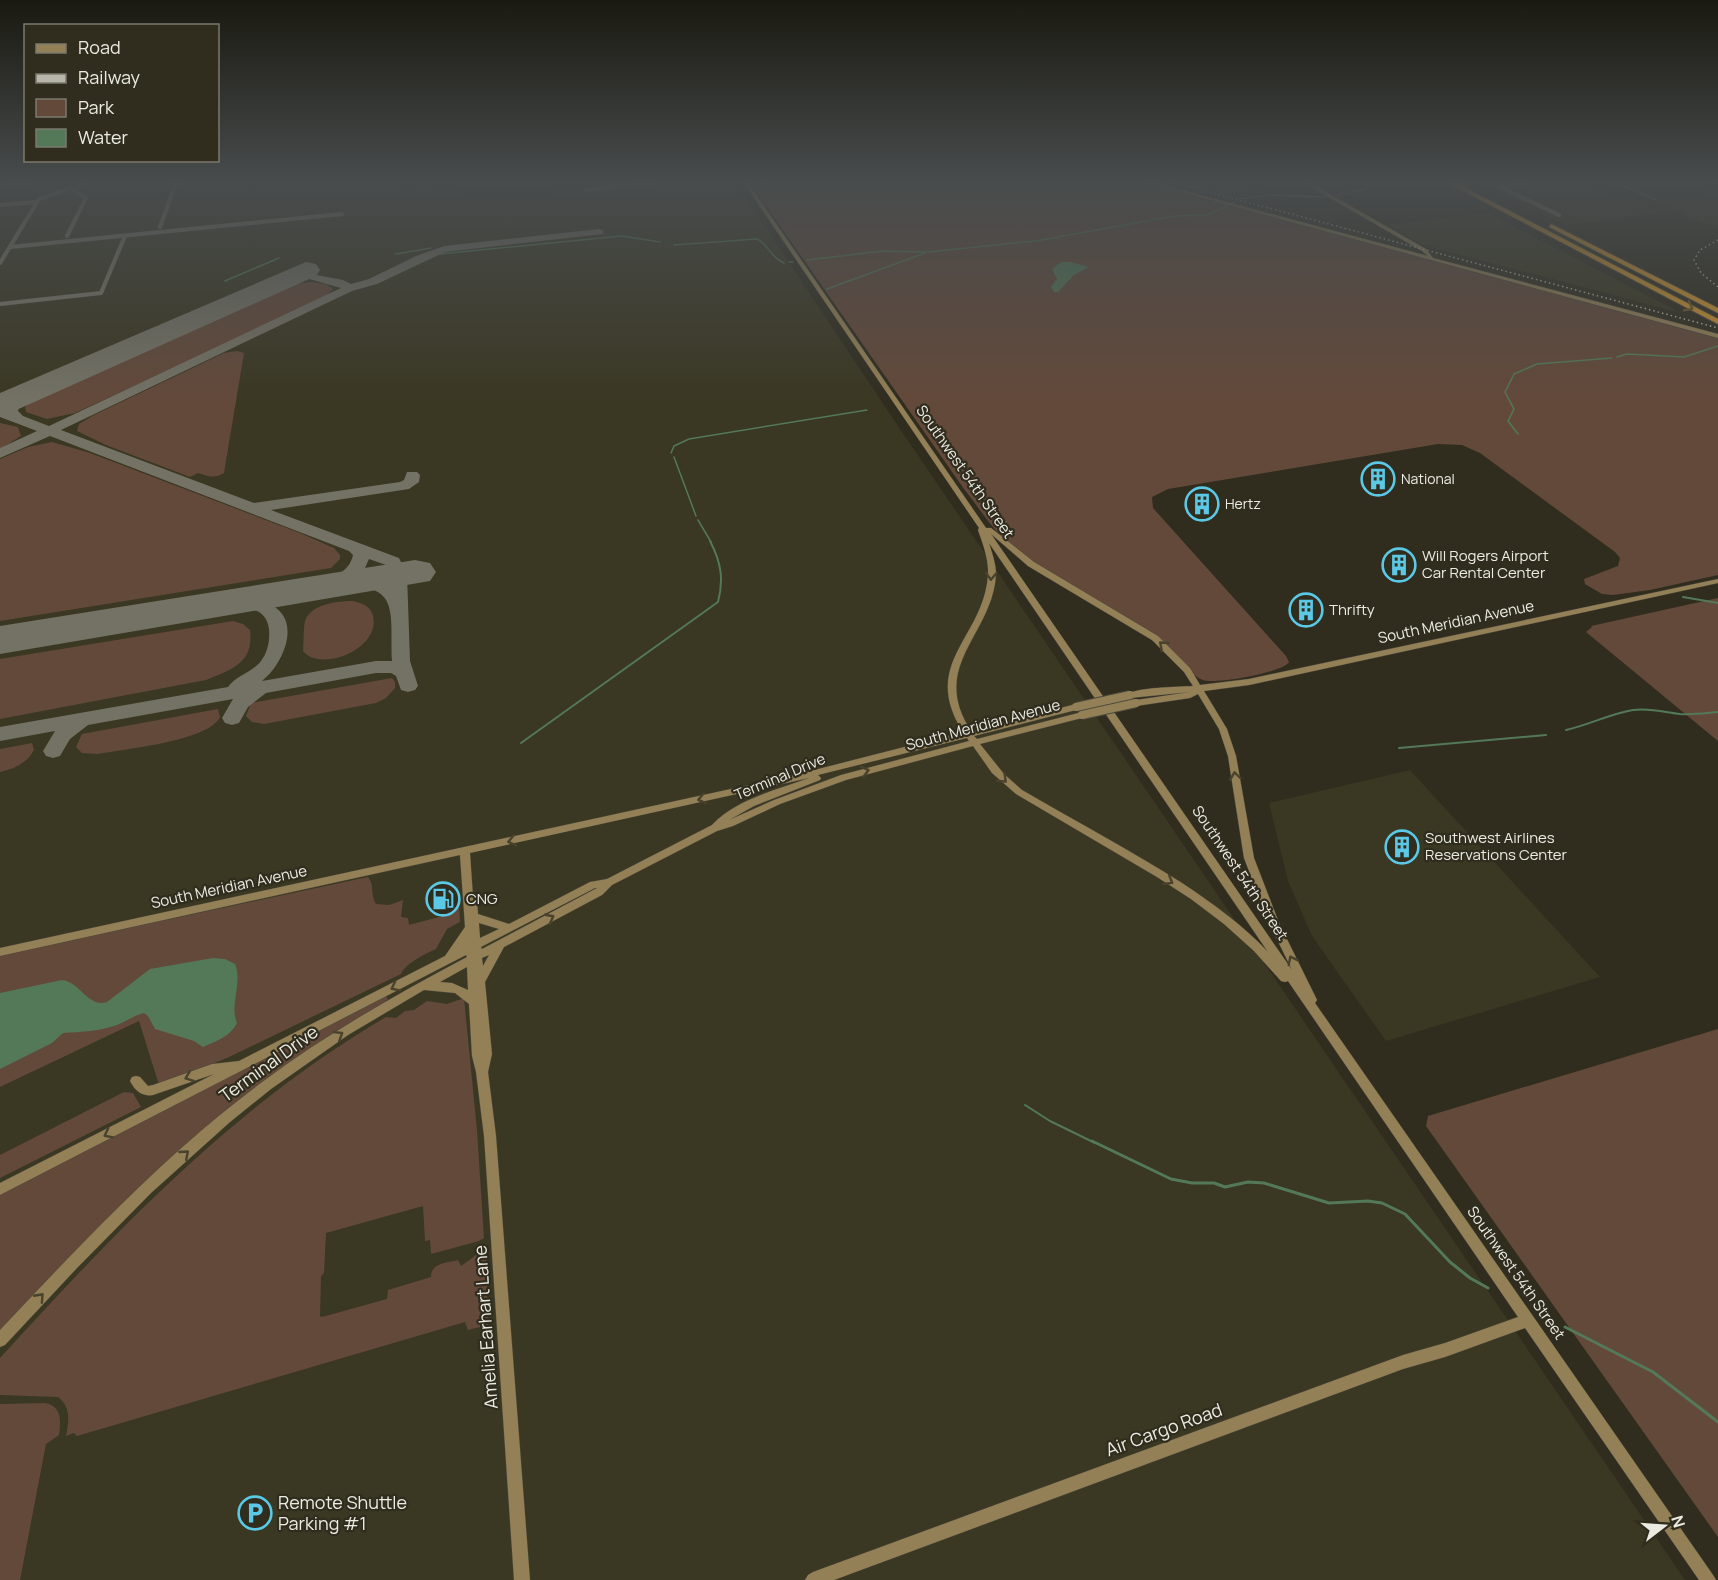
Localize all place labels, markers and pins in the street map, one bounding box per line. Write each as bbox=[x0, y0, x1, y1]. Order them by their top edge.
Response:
building icon: National bbox=[1360, 461, 1396, 497]
place label: National bbox=[1401, 469, 1455, 488]
building icon: Hertz bbox=[1184, 486, 1220, 522]
place label: Hertz bbox=[1225, 494, 1261, 513]
place label: Will Rogers Airport Car Rental Center bbox=[1422, 545, 1549, 583]
building icon: Will Rogers Airport Car Rental Center bbox=[1381, 547, 1417, 583]
building icon: Thrifty bbox=[1288, 592, 1324, 628]
place label: Thrifty bbox=[1329, 599, 1375, 620]
place label: Southwest Airlines Reservations Center bbox=[1425, 827, 1568, 865]
building icon: Southwest Airlines Reservations Center bbox=[1384, 829, 1420, 865]
fuel station icon: CNG bbox=[425, 881, 461, 917]
place label: CNG bbox=[466, 888, 498, 909]
place label: Remote Shuttle Parking #1 bbox=[278, 1490, 407, 1535]
parking icon: Remote Shuttle Parking #1 bbox=[237, 1495, 273, 1531]

